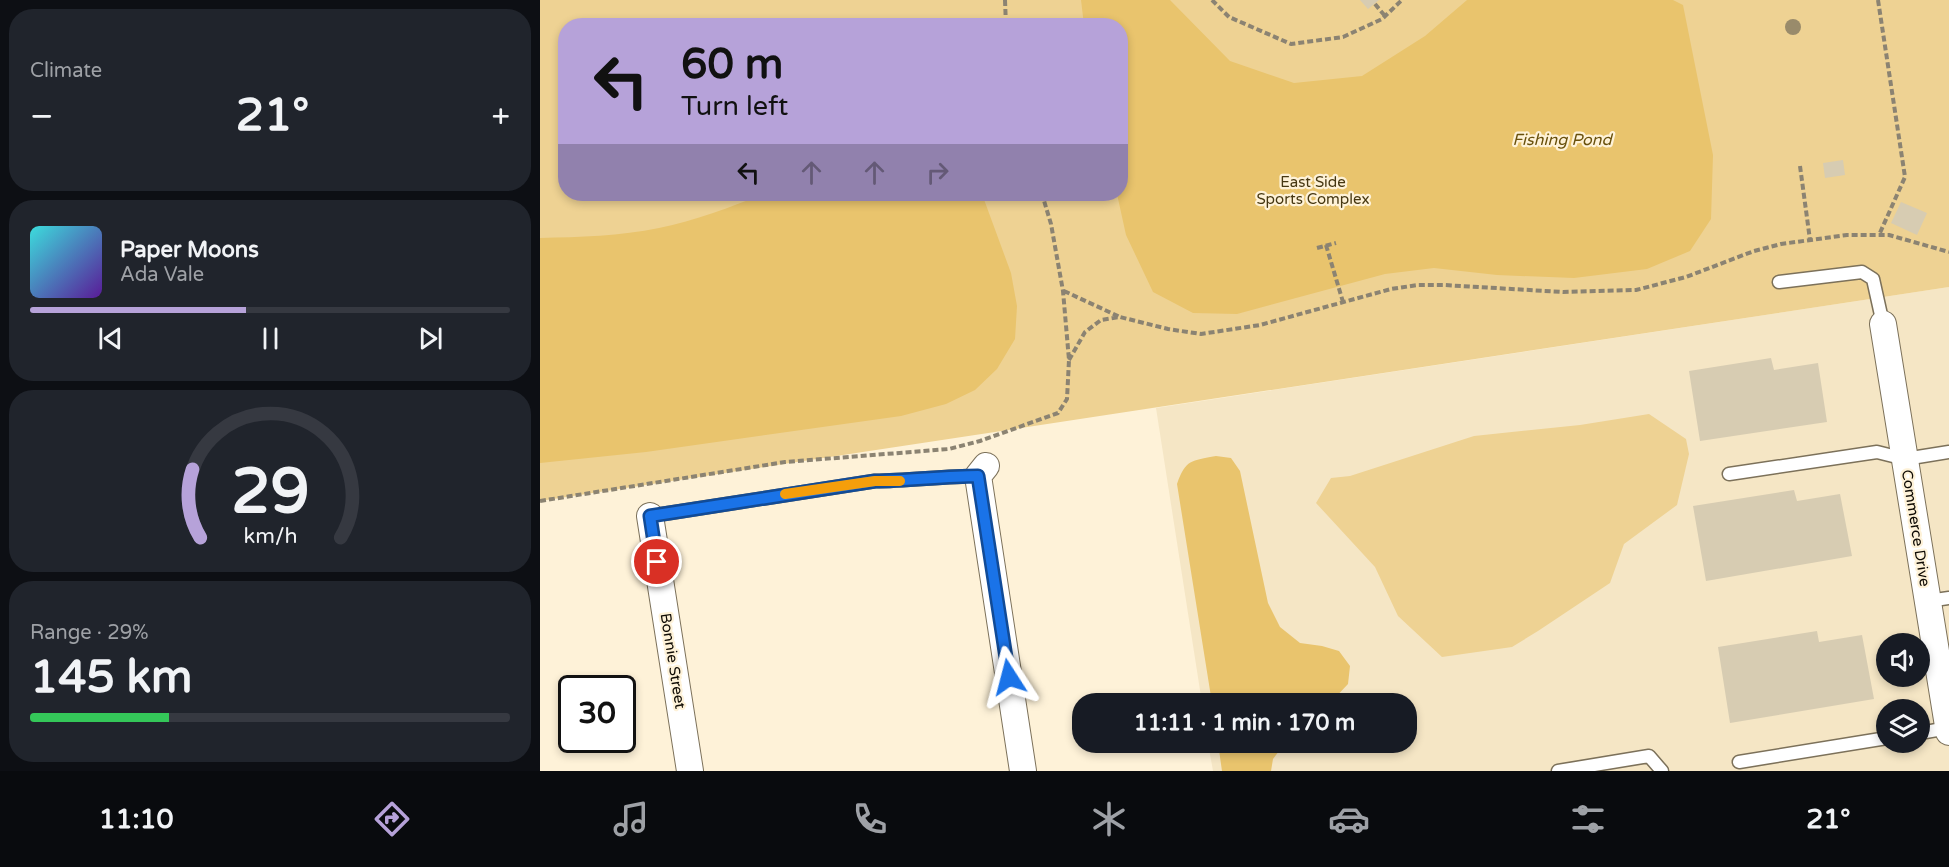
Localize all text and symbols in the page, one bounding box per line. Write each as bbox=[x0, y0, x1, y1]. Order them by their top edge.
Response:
text: 60 m bbox=[681, 39, 783, 90]
icon: left bbox=[582, 42, 660, 120]
text: Climate bbox=[30, 59, 102, 83]
text: 21° bbox=[236, 89, 309, 143]
text: Turn left bbox=[681, 90, 788, 123]
text: − bbox=[30, 97, 54, 136]
text: + bbox=[491, 97, 510, 136]
water label: Fishing Pond bbox=[1512, 130, 1613, 150]
icon: left bbox=[732, 156, 765, 189]
icon: ahead bbox=[795, 156, 828, 189]
icon: ahead bbox=[858, 156, 891, 189]
icon: right bbox=[921, 156, 954, 189]
park label: East Side Sports Complex bbox=[1256, 173, 1370, 208]
text: Paper Moons bbox=[120, 237, 259, 263]
text: Ada Vale bbox=[120, 263, 204, 287]
icon: previous bbox=[94, 322, 127, 355]
icon: pause bbox=[254, 322, 287, 355]
icon: next bbox=[414, 322, 447, 355]
text: 29 bbox=[231, 455, 309, 530]
street label: Commerce Drive bbox=[1898, 468, 1934, 588]
text: km/h bbox=[243, 523, 297, 549]
pin bbox=[631, 536, 682, 587]
icon: arrive bbox=[640, 545, 673, 578]
street label: Bonnie Street bbox=[657, 612, 689, 710]
text: Range · 29% bbox=[30, 621, 149, 645]
map controls bbox=[1876, 633, 1930, 753]
button: sound bbox=[1876, 633, 1930, 687]
position arrow bbox=[977, 645, 1041, 709]
text: 145 km bbox=[30, 651, 192, 705]
speed limit sign: 30 bbox=[558, 675, 636, 753]
button: layers bbox=[1876, 699, 1930, 753]
text: 11:11 · 1 min · 170 m bbox=[1134, 710, 1355, 736]
icon: directions bbox=[371, 798, 413, 840]
icon: music bbox=[610, 798, 652, 840]
icon: phone bbox=[849, 798, 891, 840]
icon: climate bbox=[1088, 798, 1130, 840]
icon: car bbox=[1328, 798, 1370, 840]
icon: filters bbox=[1567, 798, 1609, 840]
text: 11:10 bbox=[99, 803, 173, 836]
text: 21° bbox=[1806, 803, 1850, 836]

